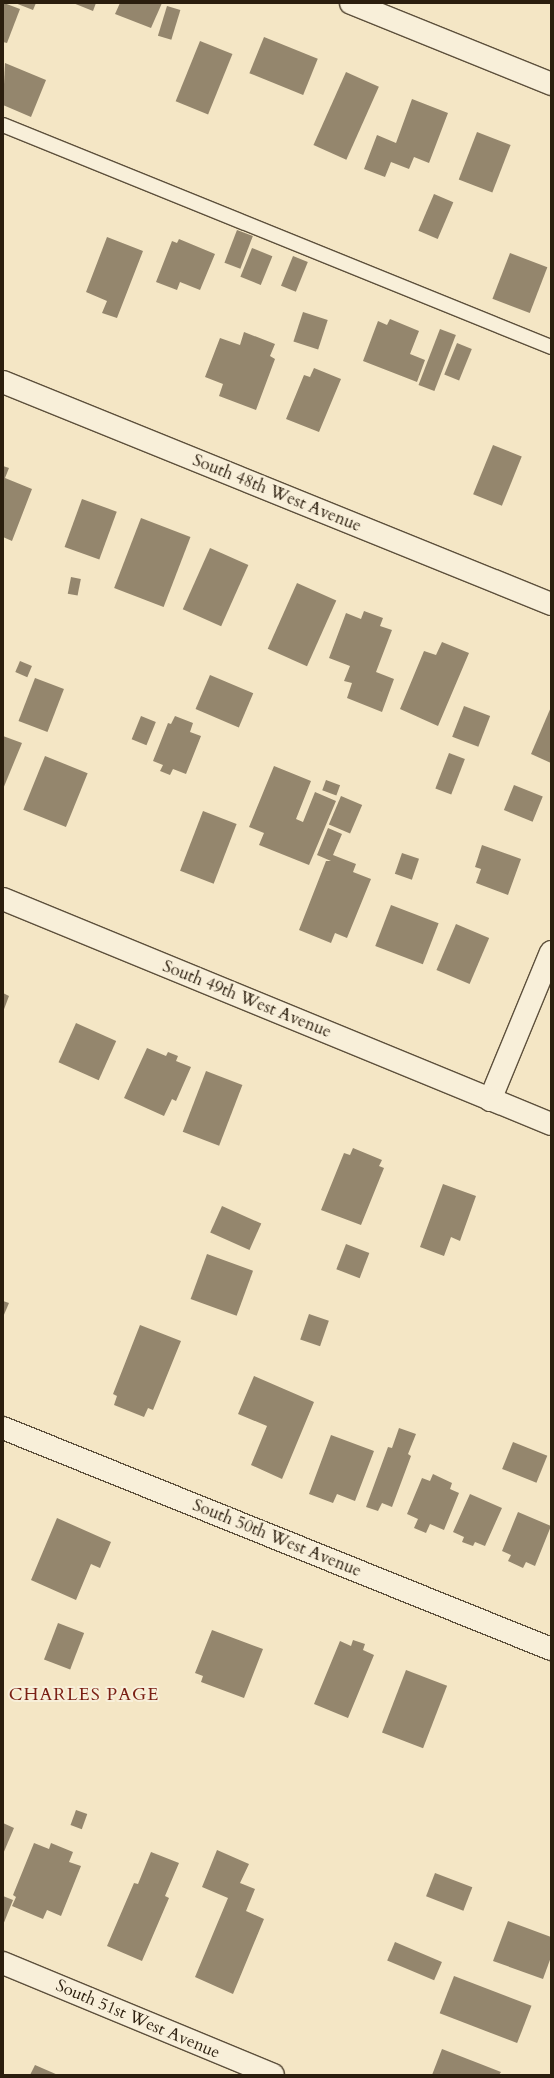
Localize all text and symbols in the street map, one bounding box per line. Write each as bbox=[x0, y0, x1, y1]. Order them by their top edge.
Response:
street label: South 48th West Avenue bbox=[190, 450, 364, 536]
street label: South 49th West Avenue bbox=[160, 956, 334, 1042]
street label: South 50th West Avenue bbox=[190, 1495, 364, 1581]
district label: CHARLES PAGE bbox=[9, 1684, 159, 1706]
street label: South 51st West Avenue bbox=[53, 1975, 223, 2063]

